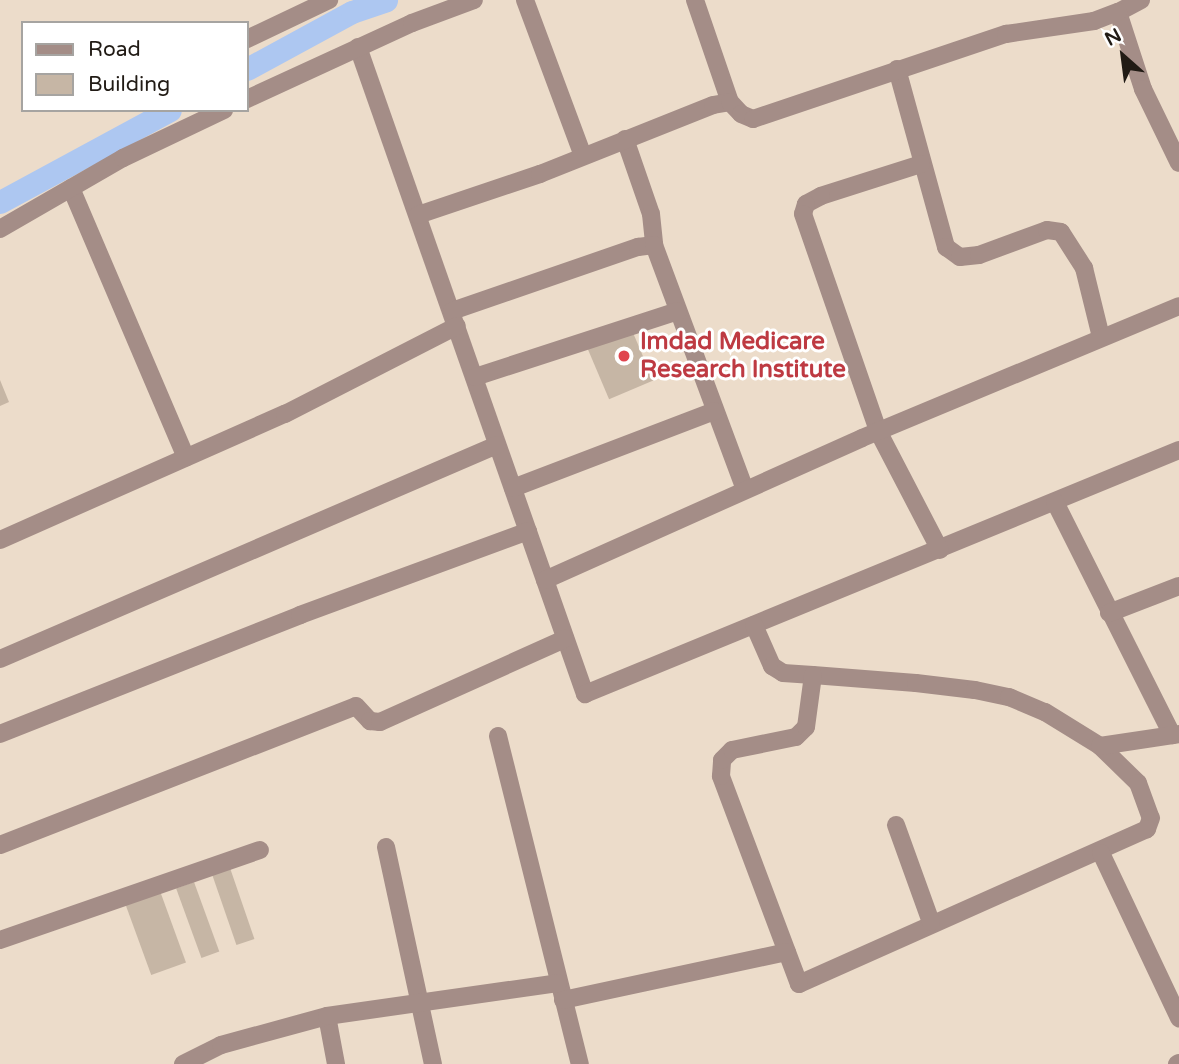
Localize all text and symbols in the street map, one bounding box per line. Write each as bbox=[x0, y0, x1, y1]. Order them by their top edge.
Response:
legend bbox=[21, 21, 248, 112]
north arrow bbox=[1088, 21, 1158, 91]
text: N bbox=[1101, 24, 1125, 51]
text: Road bbox=[88, 37, 141, 62]
text: Building bbox=[88, 72, 170, 97]
place label: Imdad Medicare Research Institute bbox=[640, 328, 846, 384]
marker: Imdad Medicare Research Institute bbox=[614, 346, 634, 366]

